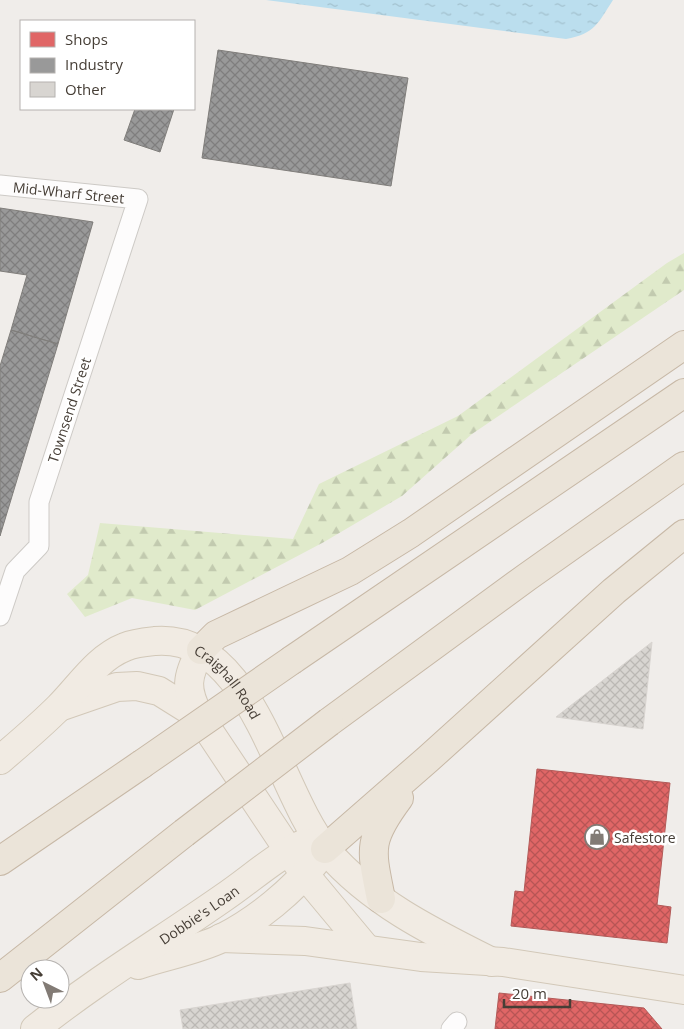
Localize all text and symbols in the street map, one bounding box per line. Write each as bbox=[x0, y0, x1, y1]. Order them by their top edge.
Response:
legend bbox=[20, 20, 195, 110]
text: Shops bbox=[65, 29, 108, 49]
text: Industry bbox=[65, 54, 123, 74]
text: Other bbox=[65, 79, 106, 99]
street label: Mid-Wharf Street bbox=[12, 177, 125, 207]
street label: Townsend Street bbox=[43, 355, 95, 465]
street label: Craighall Road bbox=[191, 640, 266, 722]
shop icon: Safestore bbox=[584, 824, 610, 850]
place label: Safestore bbox=[614, 828, 676, 847]
street label: Dobbie's Loan bbox=[155, 880, 243, 948]
north arrow bbox=[20, 959, 70, 1009]
text: N bbox=[25, 963, 47, 985]
scale bar bbox=[504, 976, 570, 1008]
text: 20 m bbox=[512, 983, 547, 1003]

